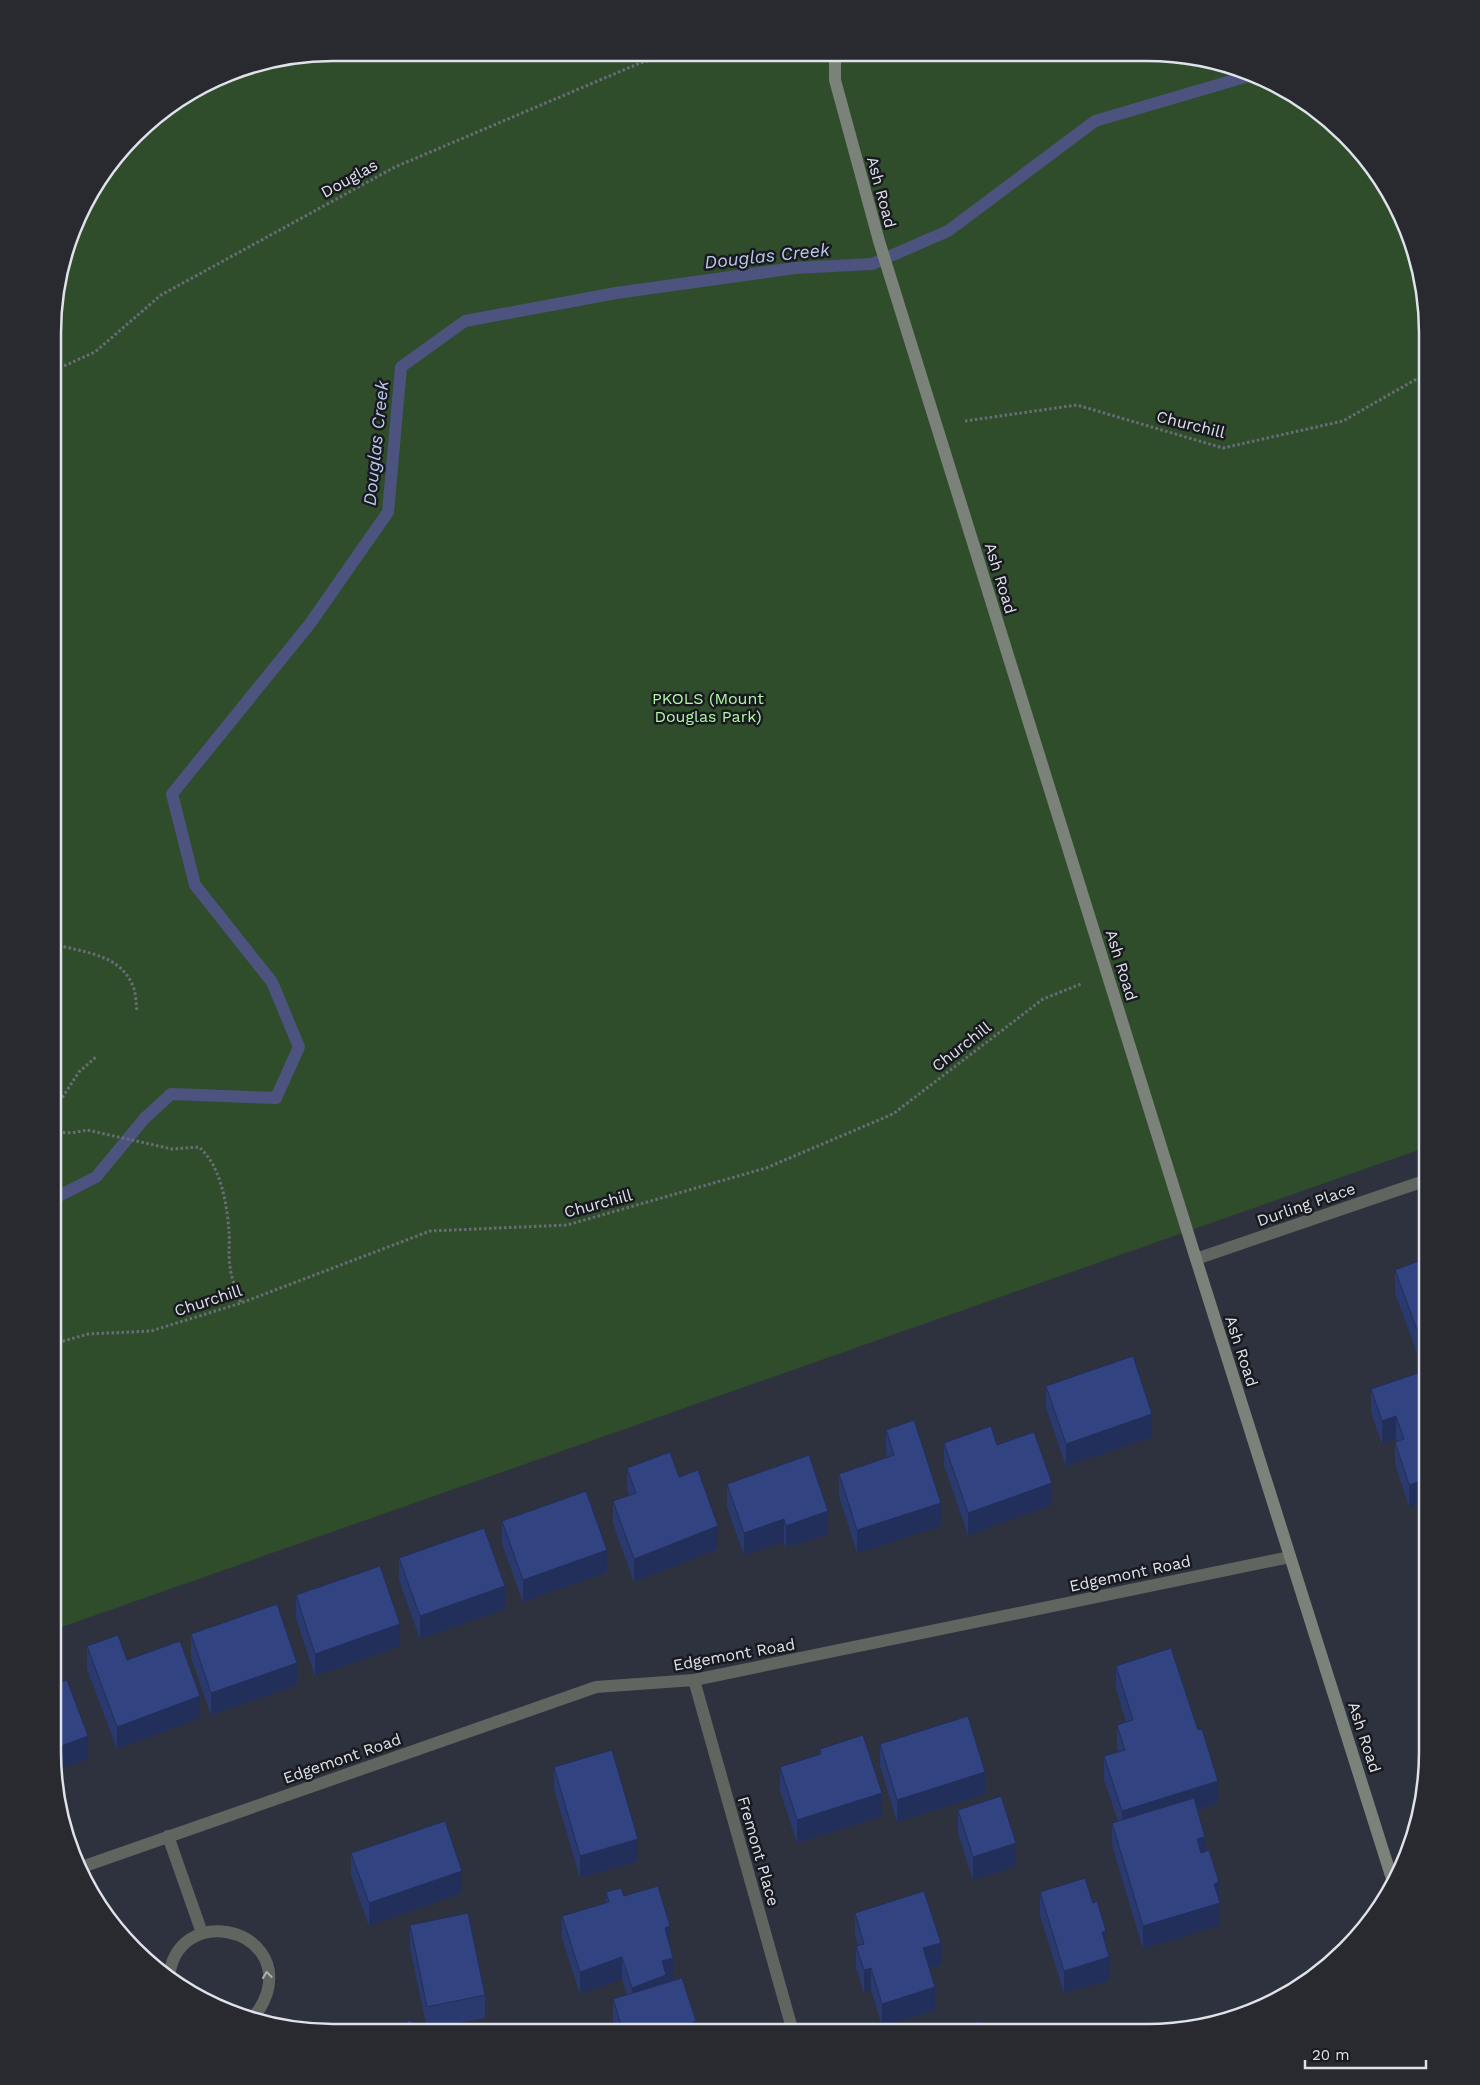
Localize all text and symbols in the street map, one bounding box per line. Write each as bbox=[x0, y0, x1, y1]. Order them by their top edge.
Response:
street label: Ash Road bbox=[863, 154, 900, 230]
street label: Douglas bbox=[318, 155, 381, 202]
water label: Douglas Creek bbox=[703, 238, 832, 273]
water label: Douglas Creek bbox=[358, 378, 393, 507]
street label: Churchill bbox=[1155, 407, 1227, 442]
street label: Ash Road bbox=[981, 540, 1020, 616]
park label: PKOLS (Mount Douglas Park) bbox=[652, 689, 764, 726]
street label: Ash Road bbox=[1102, 927, 1141, 1003]
street label: Churchill bbox=[928, 1017, 995, 1075]
street label: Durling Place bbox=[1254, 1179, 1358, 1230]
street label: Churchill bbox=[562, 1185, 634, 1222]
street label: Churchill bbox=[172, 1281, 244, 1320]
street label: Ash Road bbox=[1221, 1313, 1262, 1389]
street label: Edgemont Road bbox=[1068, 1551, 1193, 1596]
street label: Edgemont Road bbox=[672, 1634, 797, 1675]
street label: Ash Road bbox=[1344, 1699, 1385, 1775]
street label: Edgemont Road bbox=[281, 1729, 404, 1788]
street label: Fremont Place bbox=[734, 1794, 783, 1908]
one-way arrow bbox=[263, 1971, 273, 1979]
scale bar bbox=[1305, 2038, 1426, 2070]
text: 20 m bbox=[1312, 2046, 1350, 2064]

